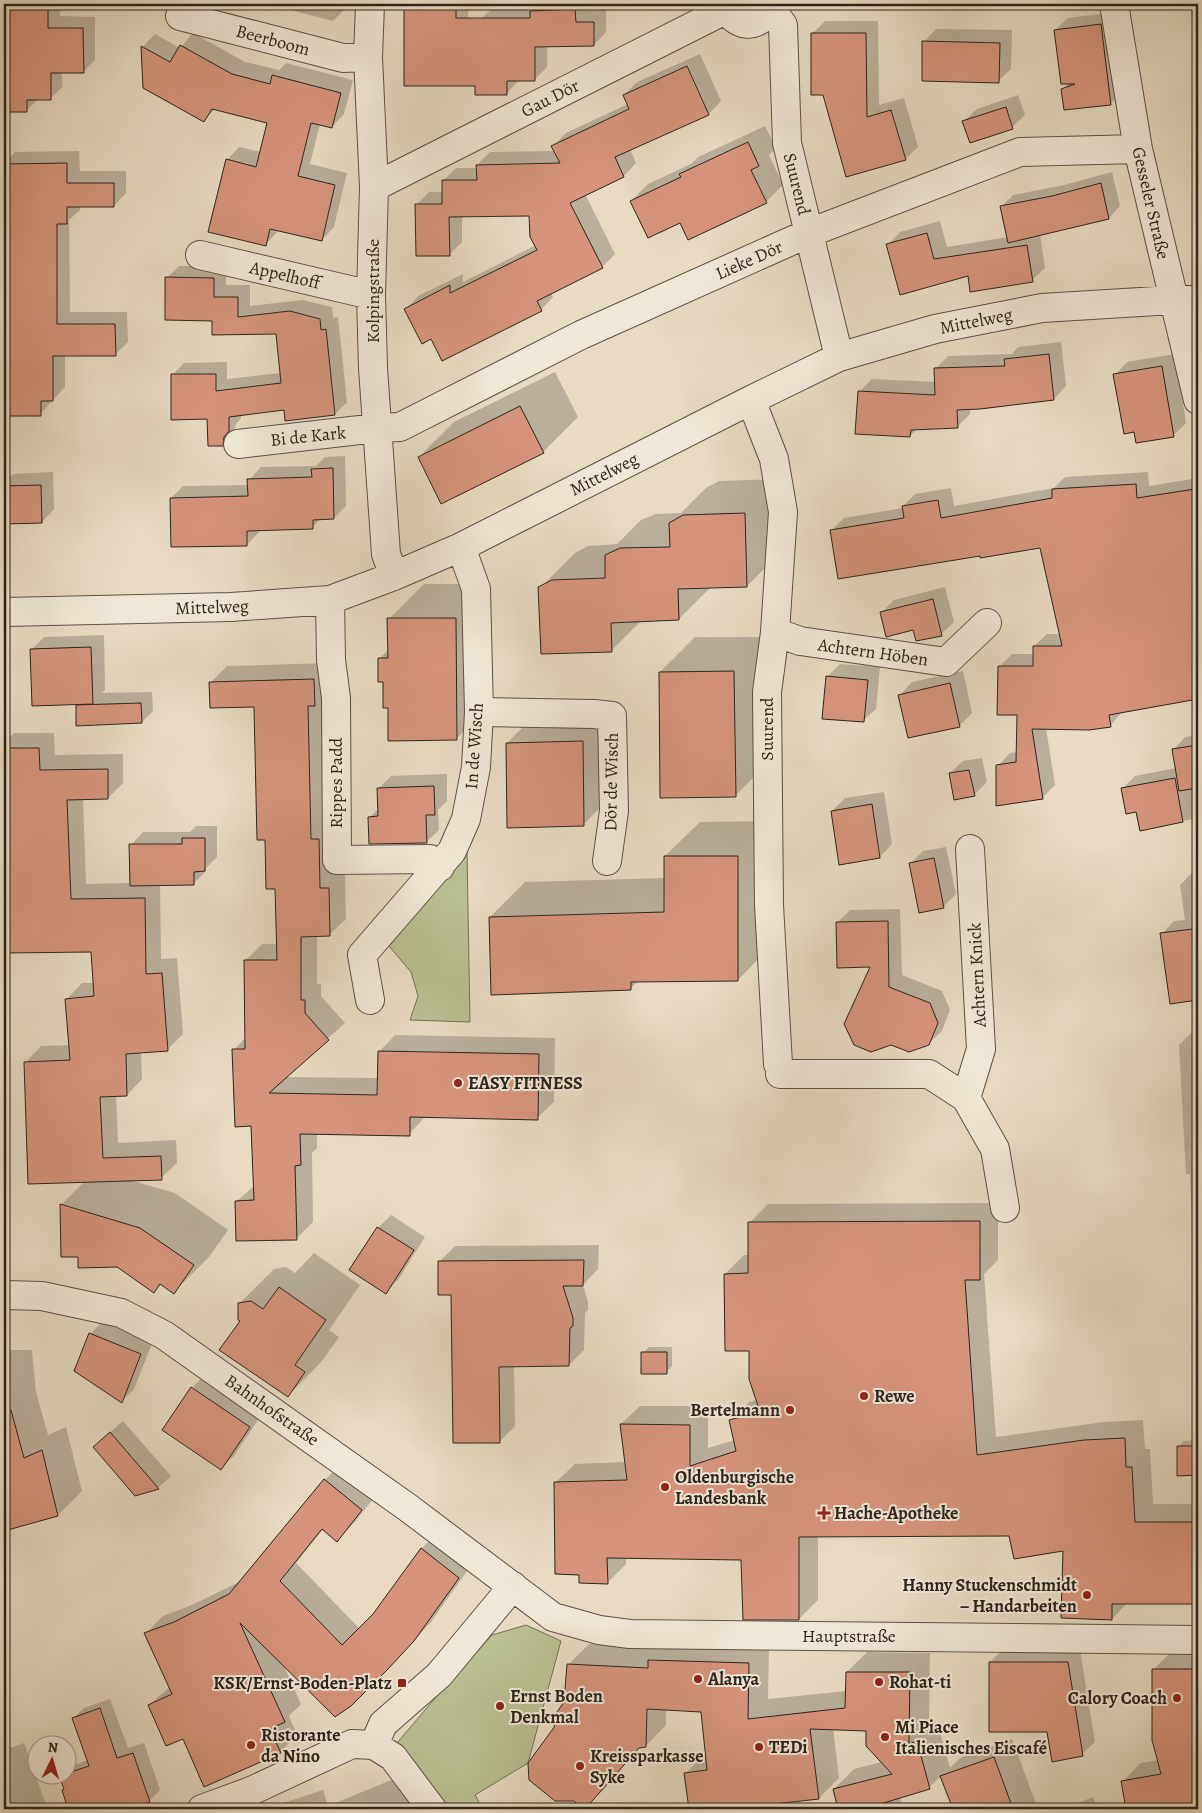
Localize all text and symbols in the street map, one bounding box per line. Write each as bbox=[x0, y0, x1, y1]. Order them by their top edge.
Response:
street label: Beerboom bbox=[233, 19, 313, 61]
street label: Gau Dör bbox=[517, 73, 583, 123]
street label: Gesseler Straße bbox=[1126, 145, 1176, 261]
street label: Suurend bbox=[778, 150, 816, 218]
street label: Lieke Dör bbox=[712, 235, 786, 285]
street label: Kolpingstraße bbox=[361, 239, 385, 343]
street label: Appelhoff bbox=[246, 255, 326, 295]
street label: Mittelweg bbox=[937, 302, 1015, 340]
street label: Bi de Kark bbox=[269, 420, 347, 452]
street label: Mittelweg bbox=[566, 447, 642, 501]
street label: Mittelweg bbox=[175, 594, 249, 620]
street label: Achtern Höben bbox=[815, 632, 930, 672]
street label: Suurend bbox=[755, 697, 779, 761]
street label: In de Wisch bbox=[459, 702, 489, 790]
street label: Dör de Wisch bbox=[598, 732, 624, 832]
street label: Rippes Padd bbox=[324, 737, 348, 829]
street label: Achtern Knick bbox=[962, 922, 992, 1029]
place label: EASY FITNESS bbox=[468, 1071, 583, 1095]
marker: EASY FITNESS bbox=[452, 1077, 464, 1089]
street label: Bahnhofstraße bbox=[220, 1369, 324, 1451]
place label: Rewe bbox=[874, 1384, 915, 1408]
marker: Rewe bbox=[858, 1390, 870, 1402]
place label: Bertelmann bbox=[690, 1398, 780, 1422]
marker: Bertelmann bbox=[784, 1404, 796, 1416]
place label: Oldenburgische Landesbank bbox=[675, 1465, 794, 1510]
marker: Oldenburgische Landesbank bbox=[659, 1481, 671, 1493]
place label: Hache-Apotheke bbox=[834, 1501, 958, 1525]
marker: Hache-Apotheke bbox=[818, 1507, 830, 1519]
place label: Hanny Stuckenschmidt – Handarbeiten bbox=[902, 1573, 1077, 1618]
marker: Hanny Stuckenschmidt – Handarbeiten bbox=[1081, 1589, 1093, 1601]
street label: Hauptstraße bbox=[802, 1624, 896, 1648]
place label: Alanya bbox=[707, 1667, 760, 1691]
place label: Rohat-ti bbox=[889, 1670, 951, 1694]
place label: KSK/Ernst-Boden-Platz bbox=[213, 1671, 392, 1695]
marker: Alanya bbox=[692, 1673, 704, 1685]
marker: Rohat-ti bbox=[873, 1676, 885, 1688]
marker: KSK/Ernst-Boden-Platz bbox=[396, 1677, 408, 1689]
place label: Ernst Boden Denkmal bbox=[510, 1684, 603, 1729]
place label: Calory Coach bbox=[1068, 1686, 1167, 1710]
marker: Calory Coach bbox=[1171, 1692, 1183, 1704]
marker: Ernst Boden Denkmal bbox=[494, 1700, 506, 1712]
place label: Mi Piace Italienisches Eiscafé bbox=[895, 1715, 1047, 1760]
place label: Ristorante da Nino bbox=[261, 1723, 341, 1768]
marker: Mi Piace Italienisches Eiscafé bbox=[879, 1731, 891, 1743]
place label: TEDi bbox=[769, 1735, 808, 1759]
north arrow bbox=[28, 1736, 78, 1786]
text: N bbox=[47, 1738, 59, 1757]
marker: Ristorante da Nino bbox=[245, 1739, 257, 1751]
marker: TEDi bbox=[753, 1741, 765, 1753]
place label: Kreissparkasse Syke bbox=[590, 1744, 704, 1789]
marker: Kreissparkasse Syke bbox=[574, 1760, 586, 1772]

